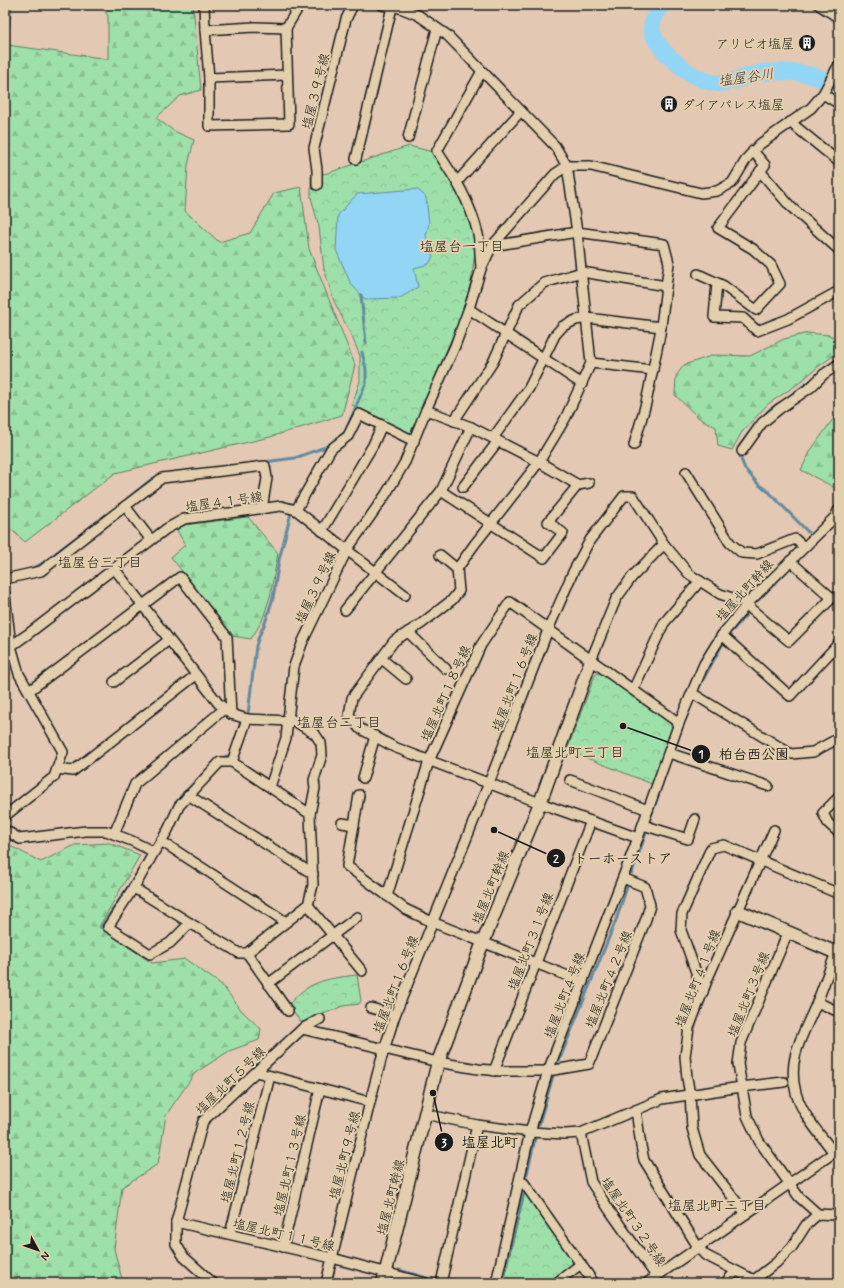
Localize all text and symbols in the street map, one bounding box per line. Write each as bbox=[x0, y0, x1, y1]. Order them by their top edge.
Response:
building icon: アリピオ塩屋 bbox=[797, 33, 817, 53]
place label: アリピオ塩屋 bbox=[716, 36, 794, 53]
street label: 塩屋３９号線 bbox=[299, 51, 334, 131]
water label: 塩屋谷川 bbox=[717, 65, 775, 91]
building icon: ダイアパレス塩屋 bbox=[659, 94, 679, 114]
place label: ダイアパレス塩屋 bbox=[682, 97, 784, 114]
district label: 塩屋台一丁目 bbox=[420, 238, 504, 256]
street label: 塩屋４１号線 bbox=[184, 489, 265, 516]
street label: 塩屋３９号線 bbox=[292, 548, 341, 627]
district label: 塩屋台三丁目 bbox=[58, 554, 142, 572]
street label: 塩屋北町幹線 bbox=[713, 556, 778, 626]
street label: 塩屋北町１６号線 bbox=[489, 630, 542, 734]
street label: 塩屋北町１８号線 bbox=[417, 642, 476, 745]
district label: 塩屋台二丁目 bbox=[297, 714, 381, 732]
callout: 柏台西公園 bbox=[691, 741, 797, 767]
district label: 塩屋北町三丁目 bbox=[526, 744, 624, 762]
text: 柏台西公園 bbox=[719, 746, 789, 764]
text: 1 bbox=[698, 747, 704, 763]
callout: トーホーストア bbox=[546, 845, 680, 871]
street label: 塩屋北町幹線 bbox=[469, 847, 514, 927]
text: トーホーストア bbox=[574, 850, 672, 868]
text: 2 bbox=[553, 852, 559, 868]
street label: 塩屋北町３１号線 bbox=[505, 889, 558, 993]
street label: 塩屋北町４１号線 bbox=[672, 926, 725, 1030]
street label: 塩屋北町４２号線 bbox=[582, 927, 637, 1031]
street label: 塩屋北町１６号線 bbox=[370, 932, 423, 1036]
street label: 塩屋北町３号線 bbox=[724, 948, 775, 1040]
street label: 塩屋北町４号線 bbox=[541, 949, 590, 1041]
street label: 塩屋北町５号線 bbox=[192, 1043, 270, 1119]
street label: 塩屋北町１２号線 bbox=[218, 1099, 260, 1205]
street label: 塩屋北町９号線 bbox=[326, 1108, 365, 1202]
street label: 塩屋北町１３号線 bbox=[270, 1112, 311, 1218]
callout: 塩屋北町 bbox=[434, 1129, 526, 1155]
text: 塩屋北町 bbox=[462, 1134, 518, 1152]
text: 3 bbox=[441, 1136, 447, 1152]
street label: 塩屋北町幹線 bbox=[374, 1157, 409, 1237]
street label: 塩屋北町３２号線 bbox=[597, 1174, 669, 1271]
district label: 塩屋北町二丁目 bbox=[668, 1197, 766, 1215]
street label: 塩屋北町１１号線 bbox=[231, 1215, 337, 1256]
north arrow bbox=[18, 1230, 58, 1270]
text: N bbox=[37, 1248, 53, 1263]

